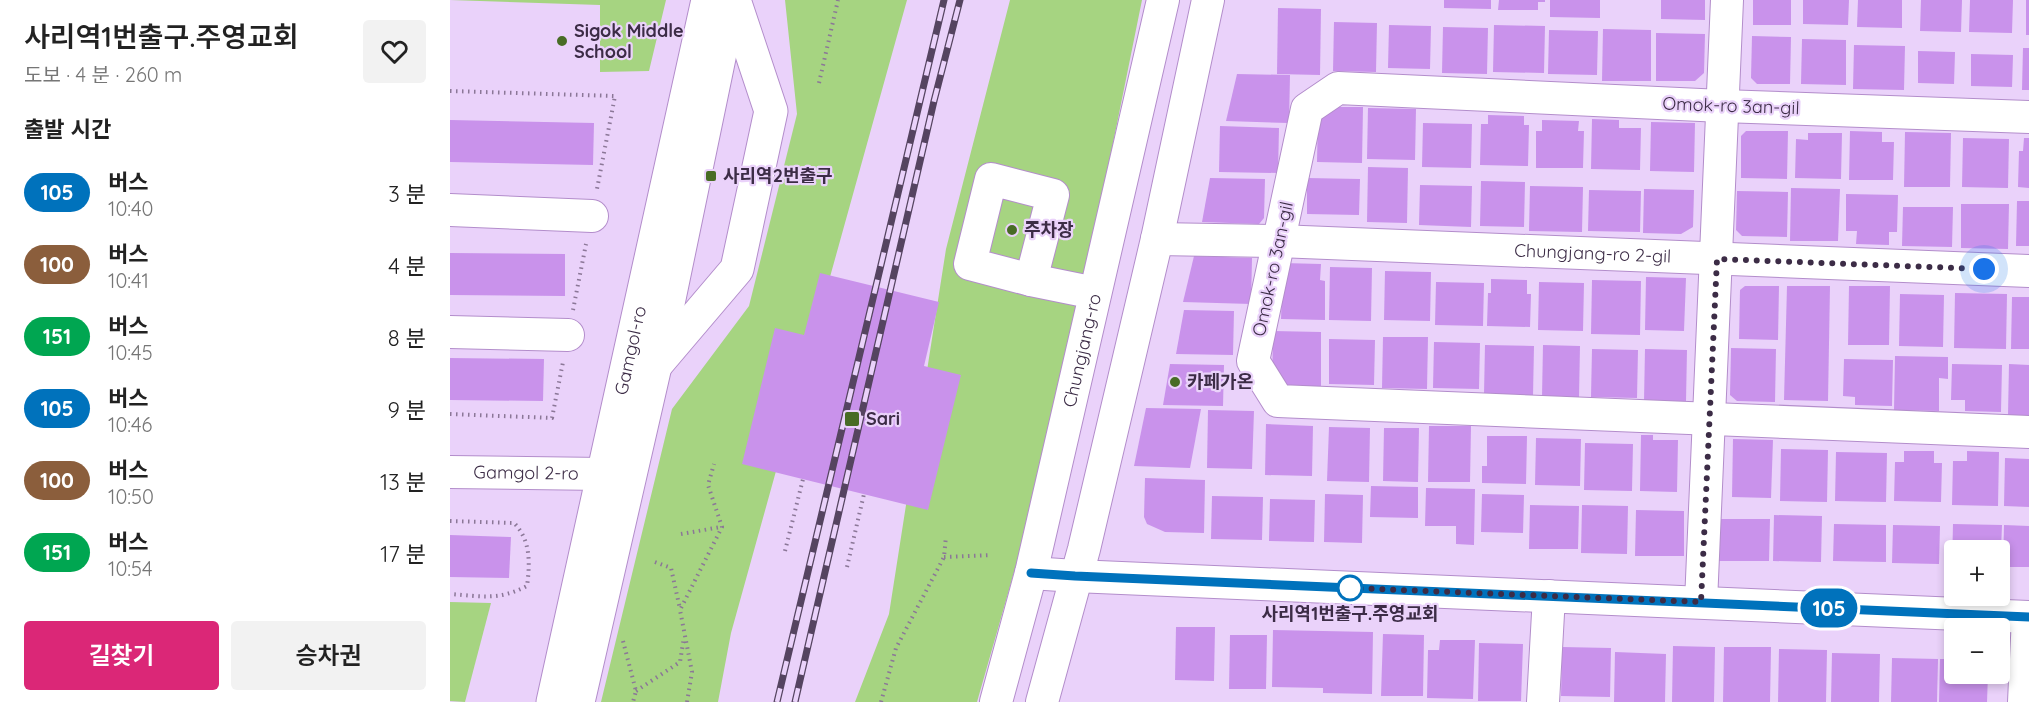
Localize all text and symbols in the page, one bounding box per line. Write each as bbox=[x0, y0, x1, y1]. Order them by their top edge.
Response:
text: 사리역1번출구.주영교회 bbox=[24, 19, 299, 54]
place label: Sigok Middle School bbox=[574, 19, 684, 63]
button: heart bbox=[363, 20, 426, 83]
marker: Sigok Middle School bbox=[555, 34, 569, 48]
text: 도보 · 4 분 · 260 m bbox=[24, 62, 182, 87]
street label: Omok-ro 3an-gil bbox=[1662, 92, 1800, 119]
text: 출발 시간 bbox=[24, 115, 111, 143]
place label: 사리역2번출구 bbox=[723, 164, 833, 187]
text: 버스 bbox=[108, 168, 148, 196]
marker: 사리역2번출구 bbox=[704, 169, 718, 183]
text: 105 bbox=[40, 179, 74, 205]
text: 3 분 bbox=[388, 180, 426, 208]
text: 10:40 bbox=[108, 196, 153, 221]
street label: Omok-ro 3an-gil bbox=[1247, 199, 1298, 338]
place label: 주차장 bbox=[1024, 218, 1074, 241]
marker: 주차장 bbox=[1005, 223, 1019, 237]
street label: Chungjang-ro 2-gil bbox=[1514, 238, 1672, 268]
text: 버스 bbox=[108, 240, 148, 268]
text: 100 bbox=[40, 251, 74, 277]
text: 4 분 bbox=[388, 252, 426, 280]
your location bbox=[1969, 254, 1999, 284]
text: 10:41 bbox=[108, 268, 149, 293]
street label: Chungjang-ro bbox=[1058, 291, 1106, 409]
street label: Gamgol-ro bbox=[609, 304, 651, 397]
text: 버스 bbox=[108, 312, 148, 340]
text: 151 bbox=[43, 323, 71, 349]
text: 8 분 bbox=[388, 324, 426, 352]
text: 10:45 bbox=[108, 340, 153, 365]
place label: 카페가온 bbox=[1187, 370, 1253, 393]
marker: 카페가온 bbox=[1168, 375, 1182, 389]
text: 버스 bbox=[108, 384, 148, 412]
text: 105 bbox=[40, 395, 74, 421]
text: 9 분 bbox=[387, 396, 426, 424]
place label: Sari bbox=[866, 407, 900, 430]
marker: Sari bbox=[843, 410, 861, 428]
text: 10:46 bbox=[108, 412, 152, 437]
text: 버스 bbox=[108, 456, 148, 484]
street label: Gamgol 2-ro bbox=[473, 460, 579, 485]
text: 100 bbox=[40, 467, 74, 493]
text: 13 분 bbox=[380, 468, 426, 496]
text: 10:50 bbox=[108, 484, 154, 509]
text: 버스 bbox=[108, 528, 148, 556]
text: 151 bbox=[43, 539, 71, 565]
text: 17 분 bbox=[380, 540, 426, 568]
map controls bbox=[1944, 540, 2010, 684]
button: + bbox=[1944, 540, 2010, 606]
text: 10:54 bbox=[108, 556, 152, 581]
marker: 사리역1번출구.주영교회 bbox=[1337, 575, 1363, 601]
line badge: 105 bbox=[1794, 588, 1864, 628]
text: 105 bbox=[1812, 595, 1846, 621]
place label: 사리역1번출구.주영교회 bbox=[1261, 602, 1439, 625]
button: − bbox=[1944, 618, 2010, 684]
button: 길찾기 bbox=[24, 621, 219, 690]
button: 승차권 bbox=[231, 621, 426, 690]

